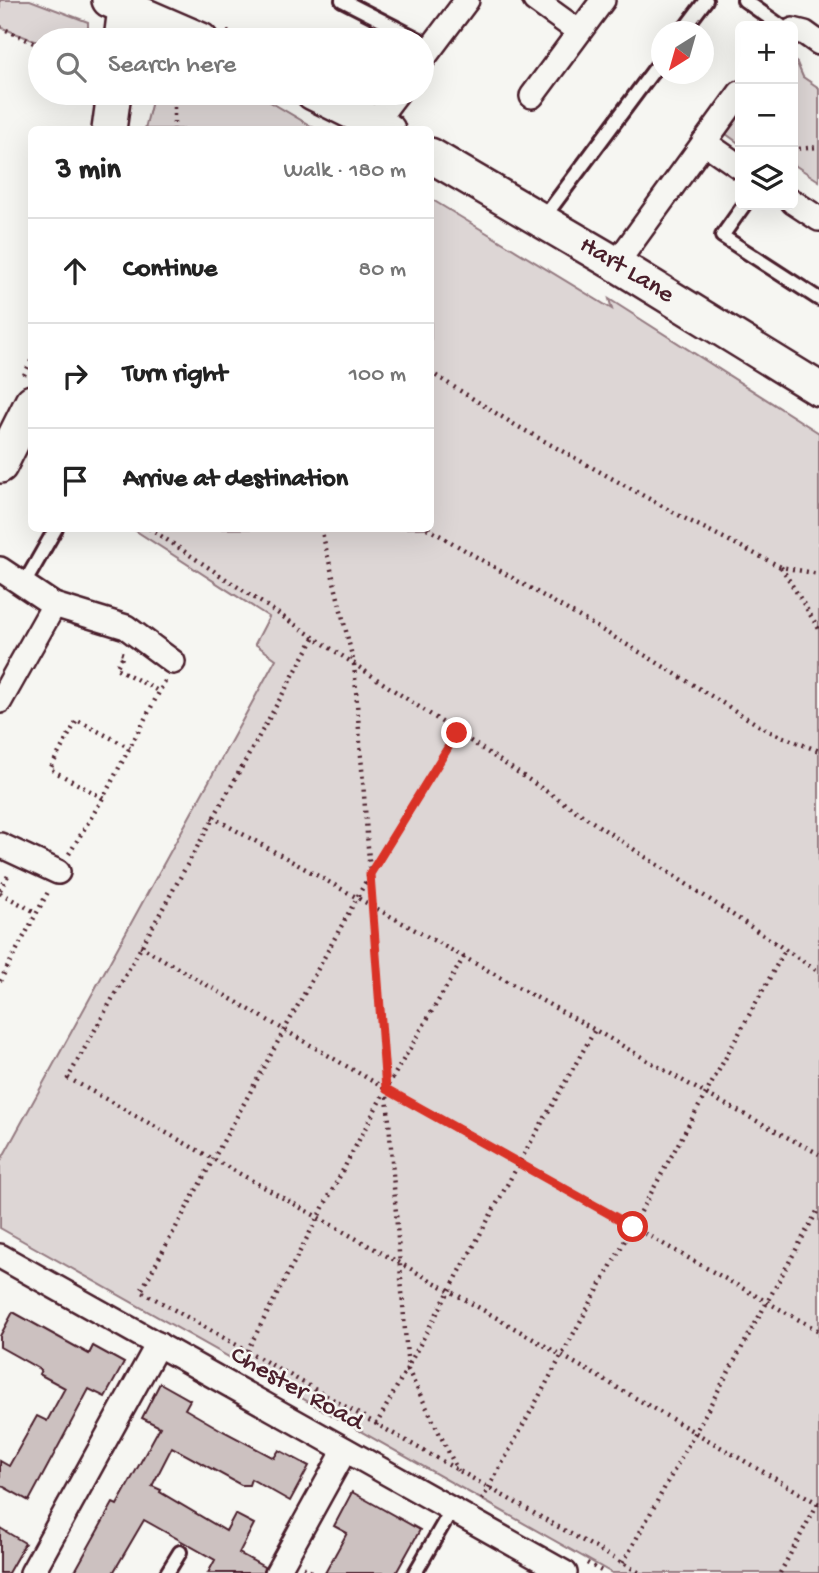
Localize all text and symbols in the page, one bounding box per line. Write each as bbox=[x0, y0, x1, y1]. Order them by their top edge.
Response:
north arrow bbox=[651, 21, 714, 84]
map controls bbox=[735, 21, 798, 210]
button: + bbox=[735, 21, 798, 84]
search box bbox=[28, 28, 434, 105]
icon: search bbox=[52, 48, 90, 86]
text: Search here bbox=[108, 51, 236, 82]
button: − bbox=[735, 84, 798, 147]
button: layers bbox=[735, 147, 798, 210]
text: 3 min bbox=[56, 154, 121, 189]
text: Walk · 180 m bbox=[284, 158, 406, 185]
street label: Hart Lane bbox=[574, 230, 680, 312]
icon: ahead bbox=[56, 252, 94, 290]
text: Continue bbox=[123, 255, 217, 286]
text: 80 m bbox=[359, 257, 406, 284]
icon: right bbox=[56, 357, 94, 395]
text: Turn right bbox=[123, 360, 227, 391]
text: 100 m bbox=[349, 362, 406, 389]
icon: arrive bbox=[56, 462, 94, 500]
text: Arrive at destination bbox=[123, 465, 348, 496]
route end bbox=[441, 717, 472, 748]
route start bbox=[617, 1211, 648, 1242]
street label: Chester Road bbox=[224, 1341, 369, 1440]

